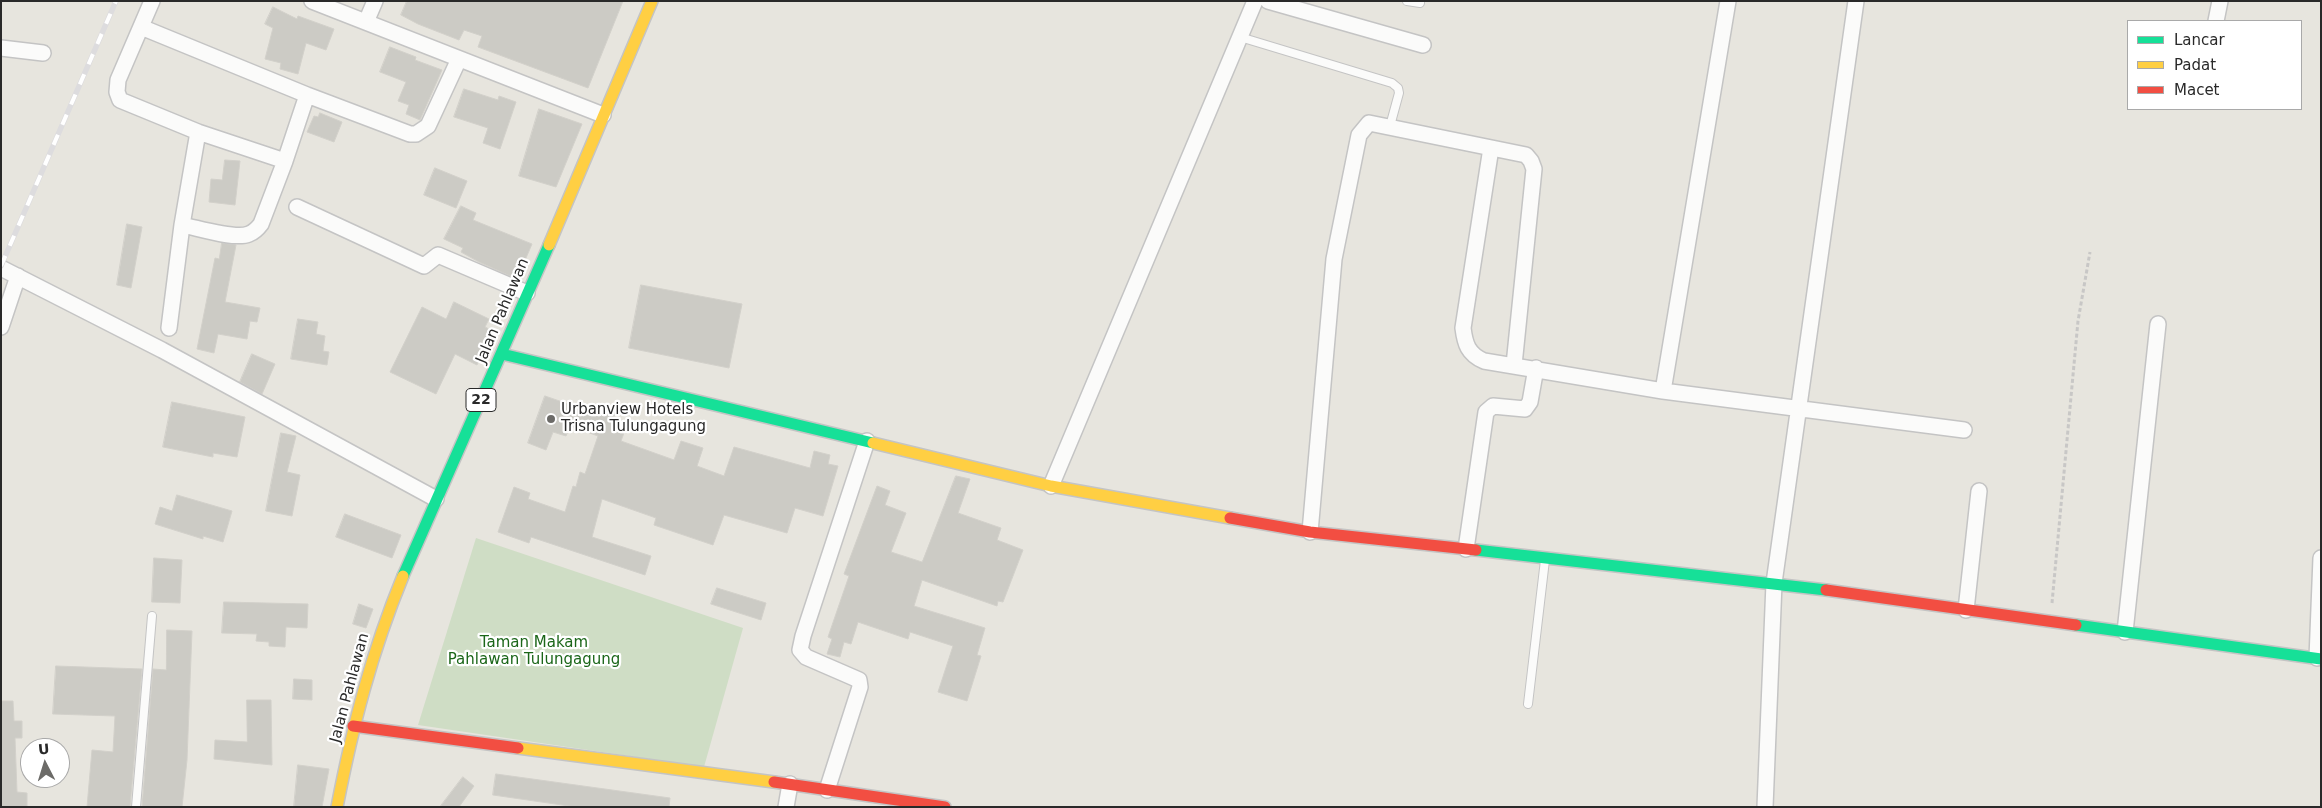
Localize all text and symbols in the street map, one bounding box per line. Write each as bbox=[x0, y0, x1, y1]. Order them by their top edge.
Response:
legend bbox=[2127, 20, 2302, 110]
text: Lancar bbox=[2174, 31, 2225, 49]
text: Padat bbox=[2174, 56, 2216, 74]
text: Macet bbox=[2174, 81, 2220, 99]
street label: Jalan Pahlawan bbox=[473, 256, 533, 366]
road number: 22 bbox=[466, 388, 496, 412]
place label: Urbanview Hotels Trisna Tulungagung bbox=[561, 401, 706, 436]
marker: Urbanview Hotels Trisna Tulungagung bbox=[545, 413, 557, 425]
street label: Jalan Pahlawan bbox=[327, 631, 373, 745]
park label: Taman Makam Pahlawan Tulungagung bbox=[448, 634, 620, 669]
north arrow bbox=[20, 738, 70, 788]
text: U bbox=[37, 741, 50, 758]

